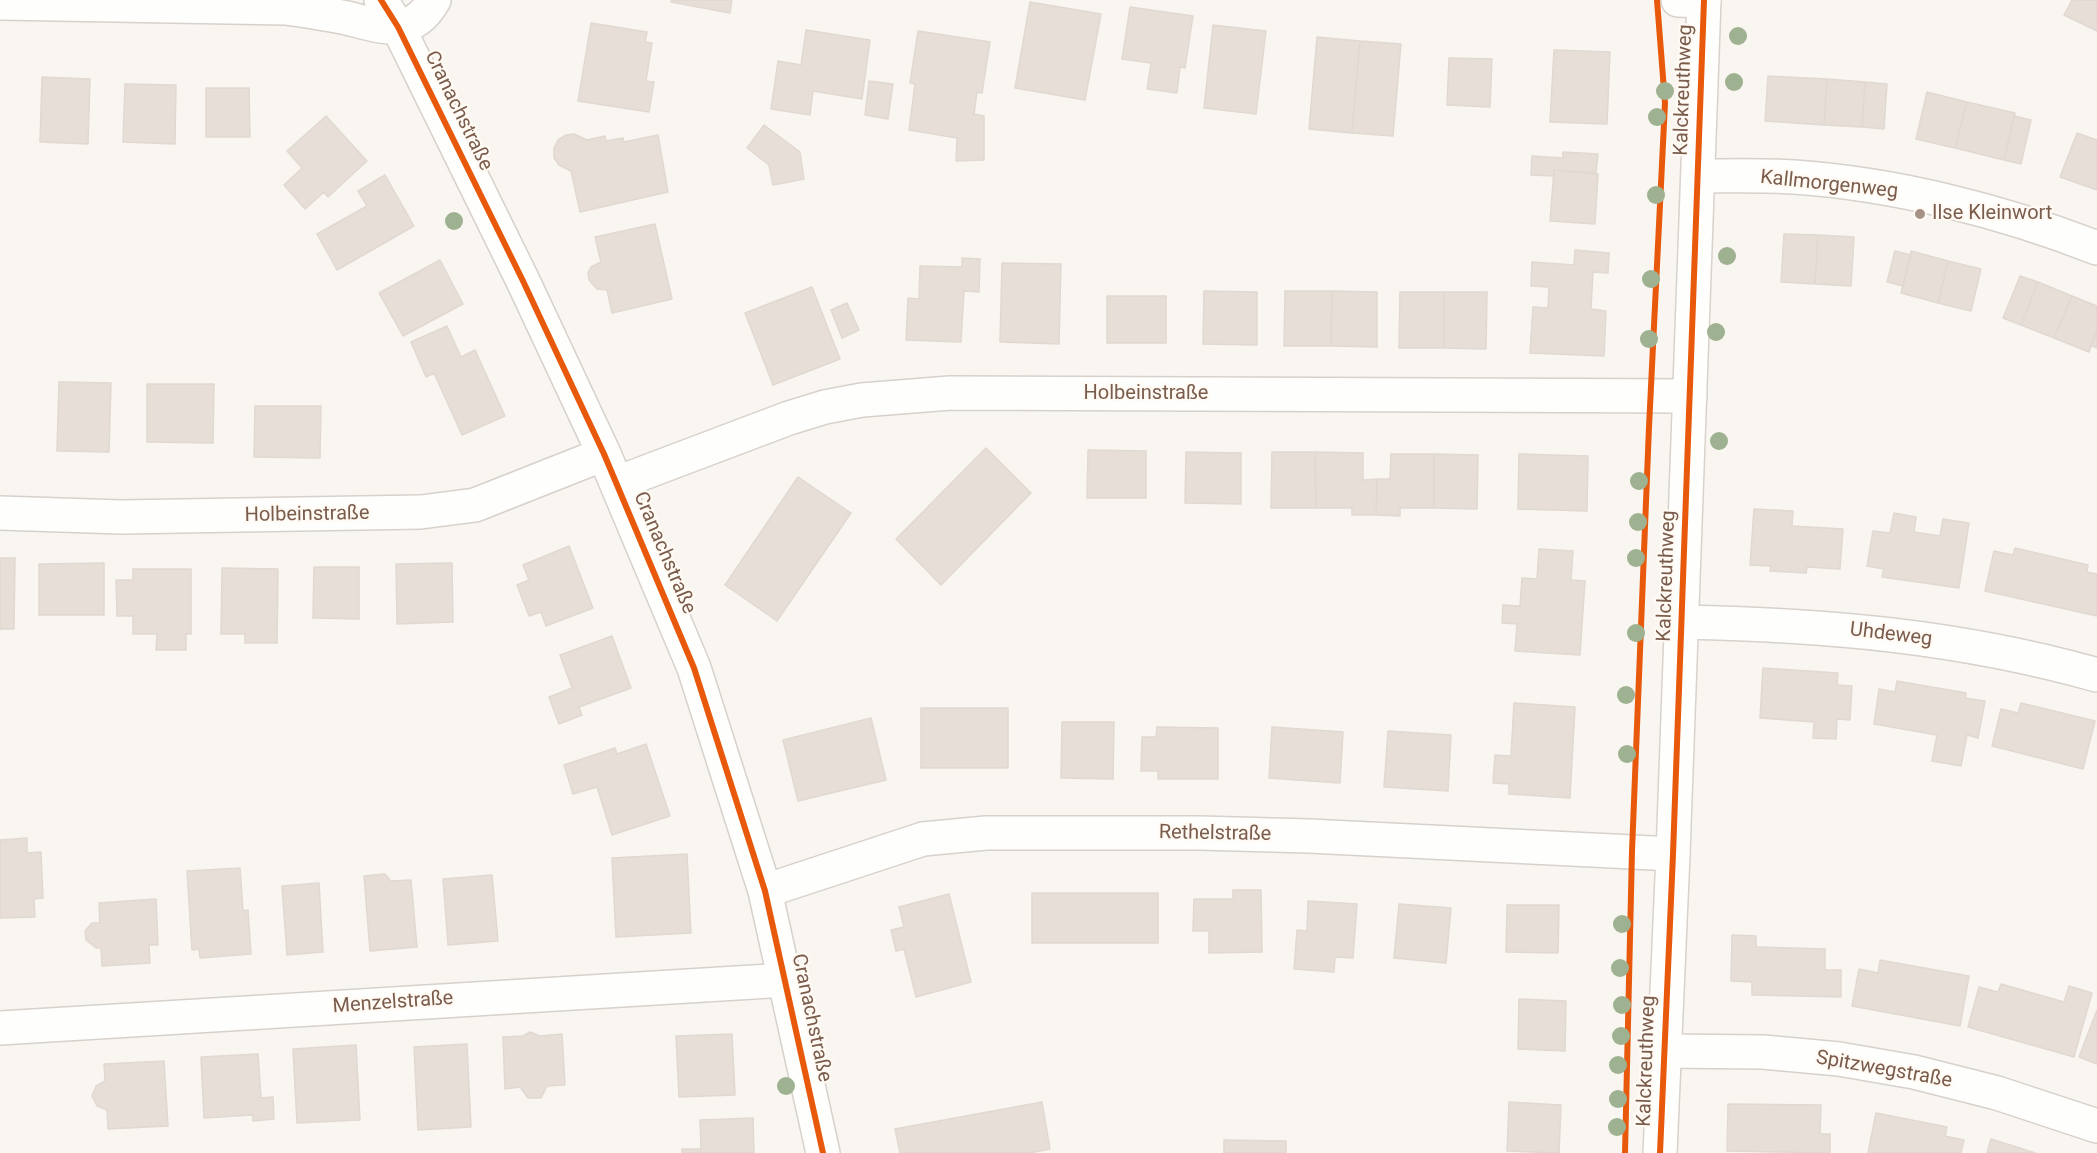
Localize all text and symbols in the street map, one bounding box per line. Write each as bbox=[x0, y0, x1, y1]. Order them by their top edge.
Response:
street label: Kalckreuthweg bbox=[1670, 24, 1698, 156]
street label: Cranachstraße bbox=[419, 47, 497, 175]
street label: Kallmorgenweg bbox=[1759, 166, 1899, 204]
place label: Ilse Kleinwort bbox=[1932, 202, 2052, 226]
marker: Ilse Kleinwort bbox=[1913, 207, 1927, 221]
street label: Holbeinstraße bbox=[1084, 382, 1208, 406]
street label: Cranachstraße bbox=[627, 488, 701, 618]
street label: Holbeinstraße bbox=[244, 502, 370, 528]
street label: Kalckreuthweg bbox=[1653, 510, 1681, 642]
street label: Uhdeweg bbox=[1848, 618, 1934, 652]
street label: Rethelstraße bbox=[1159, 821, 1271, 847]
street label: Cranachstraße bbox=[786, 952, 836, 1084]
street label: Menzelstraße bbox=[332, 987, 454, 1019]
street label: Kalckreuthweg bbox=[1633, 995, 1661, 1127]
street label: Spitzwegstraße bbox=[1814, 1046, 1954, 1094]

